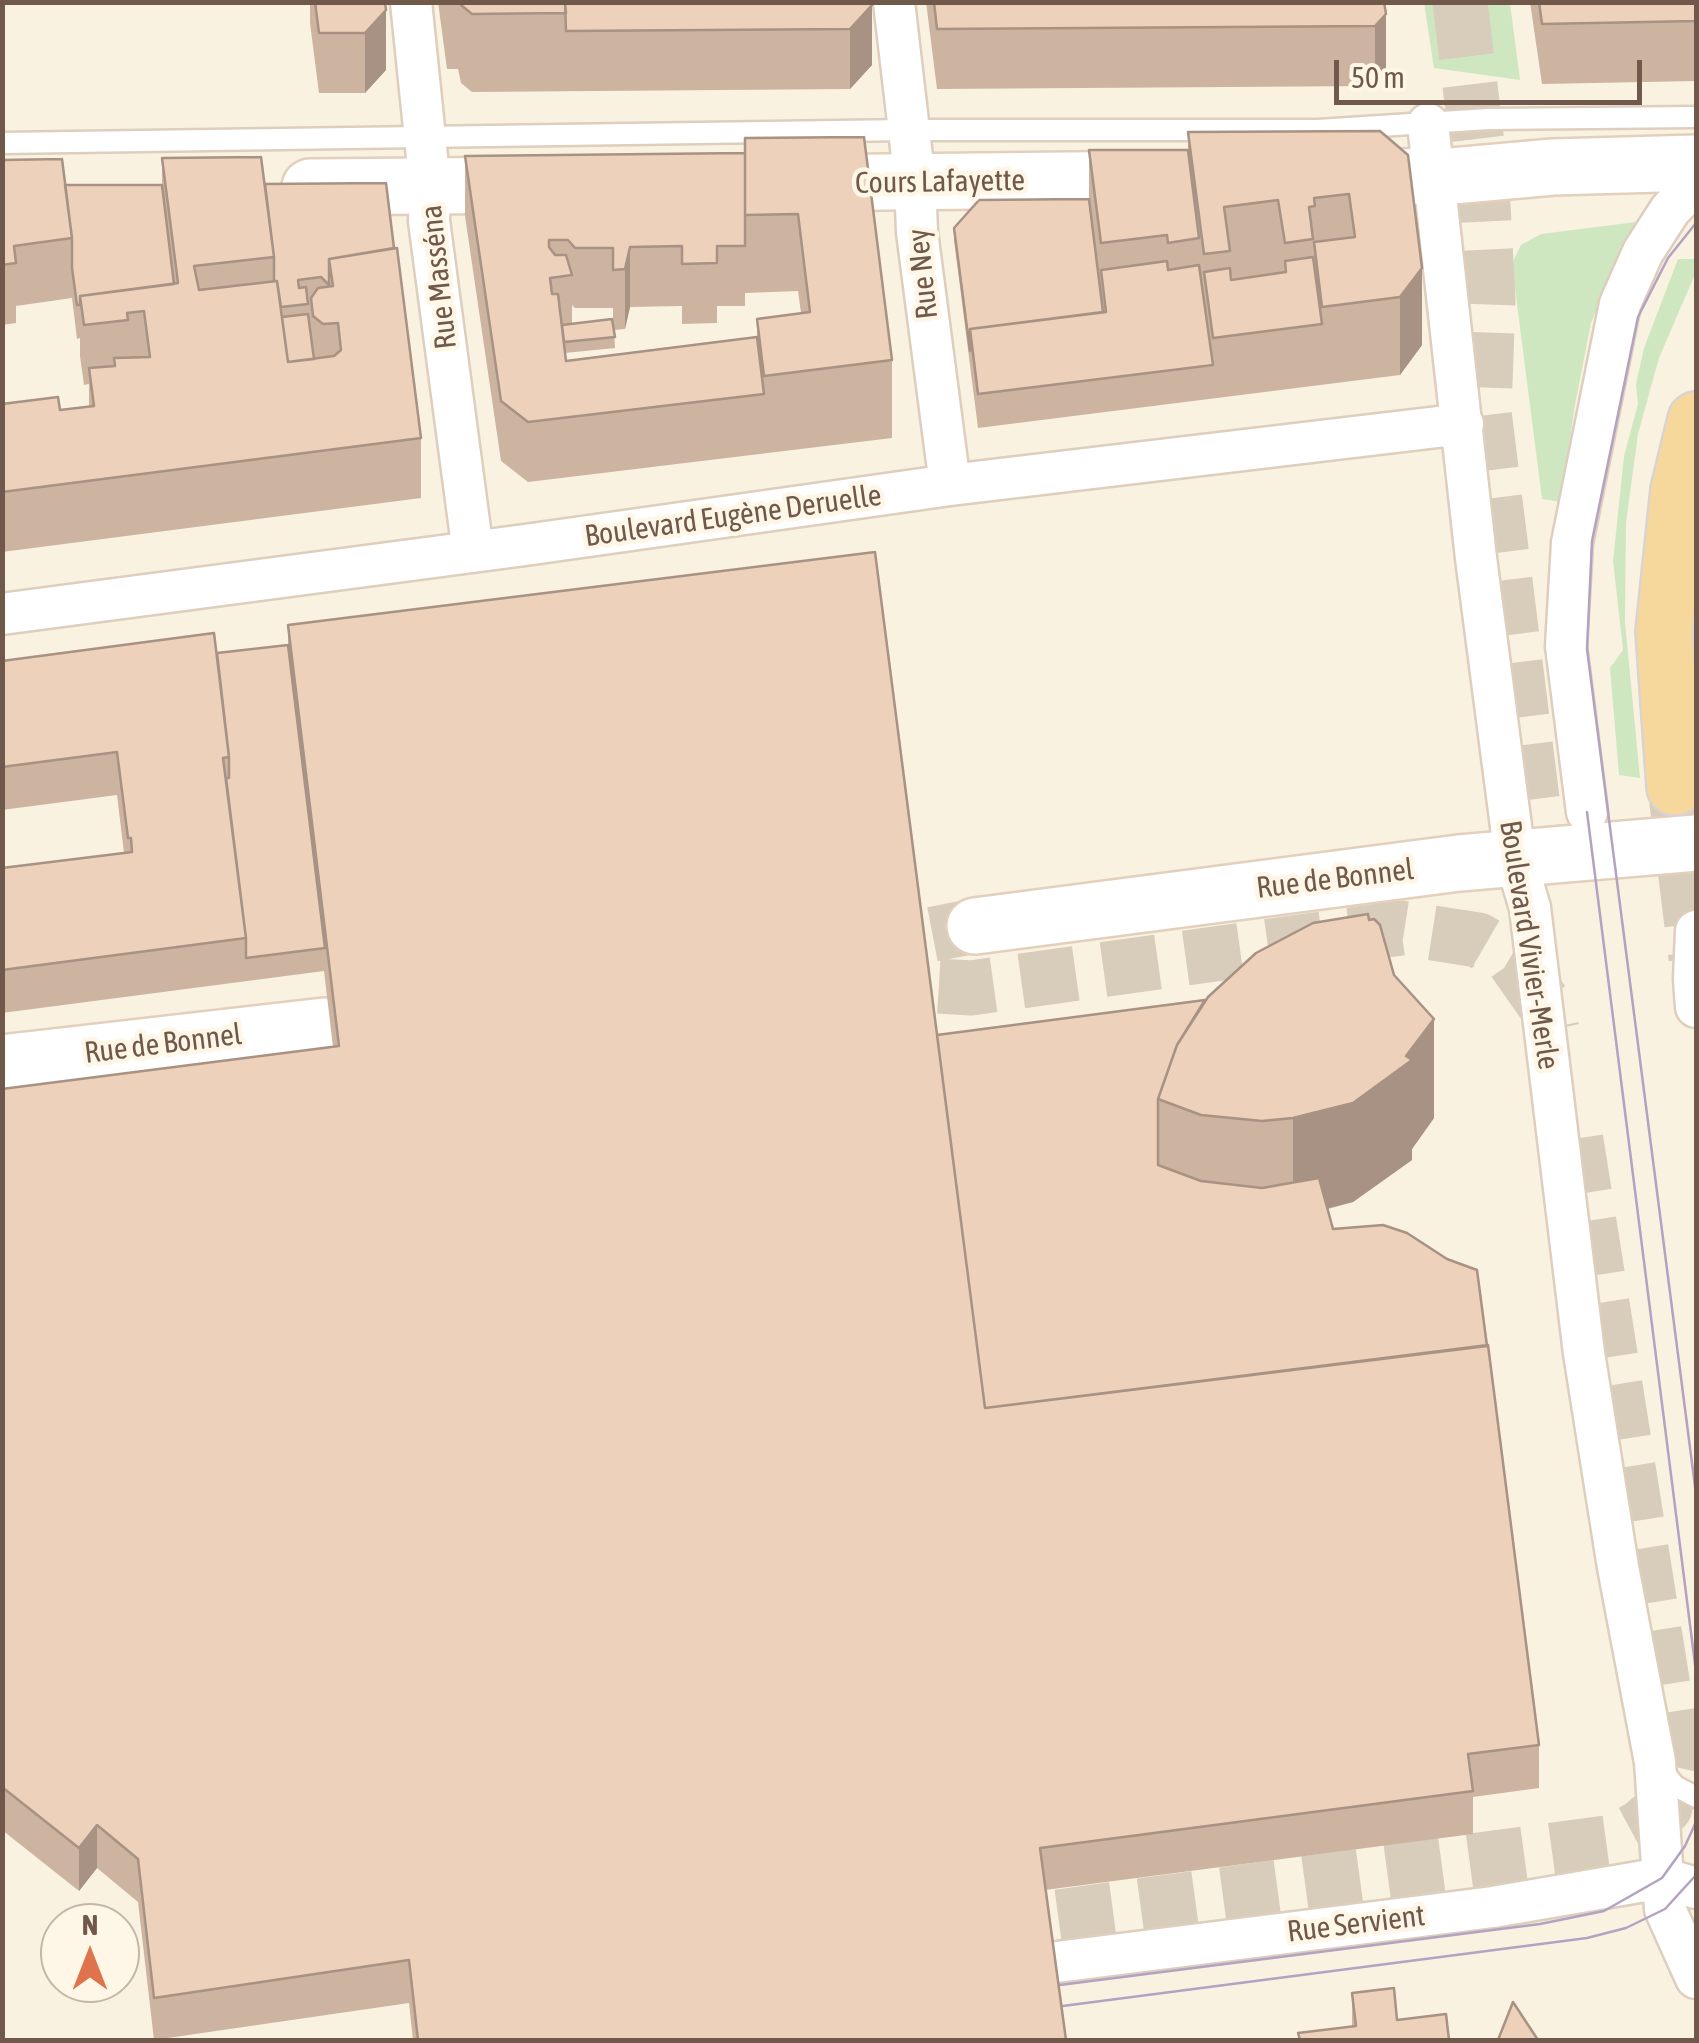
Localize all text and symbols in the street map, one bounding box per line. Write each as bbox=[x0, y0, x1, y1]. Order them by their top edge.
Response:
scale bar bbox=[1339, 40, 1646, 102]
text: 50 m bbox=[1351, 60, 1405, 94]
street label: Cours Lafayette bbox=[855, 163, 1025, 201]
street label: Rue Masséna bbox=[414, 203, 464, 351]
street label: Rue Ney bbox=[900, 227, 946, 321]
street label: Boulevard Eugène Deruelle bbox=[582, 477, 884, 555]
street label: Boulevard Vivier-Merle bbox=[1492, 818, 1566, 1072]
street label: Rue de Bonnel bbox=[1254, 851, 1416, 907]
street label: Rue de Bonnel bbox=[82, 1016, 244, 1072]
street label: Rue Servient bbox=[1285, 1898, 1427, 1950]
north arrow bbox=[40, 1903, 140, 2003]
text: N bbox=[82, 1909, 98, 1941]

